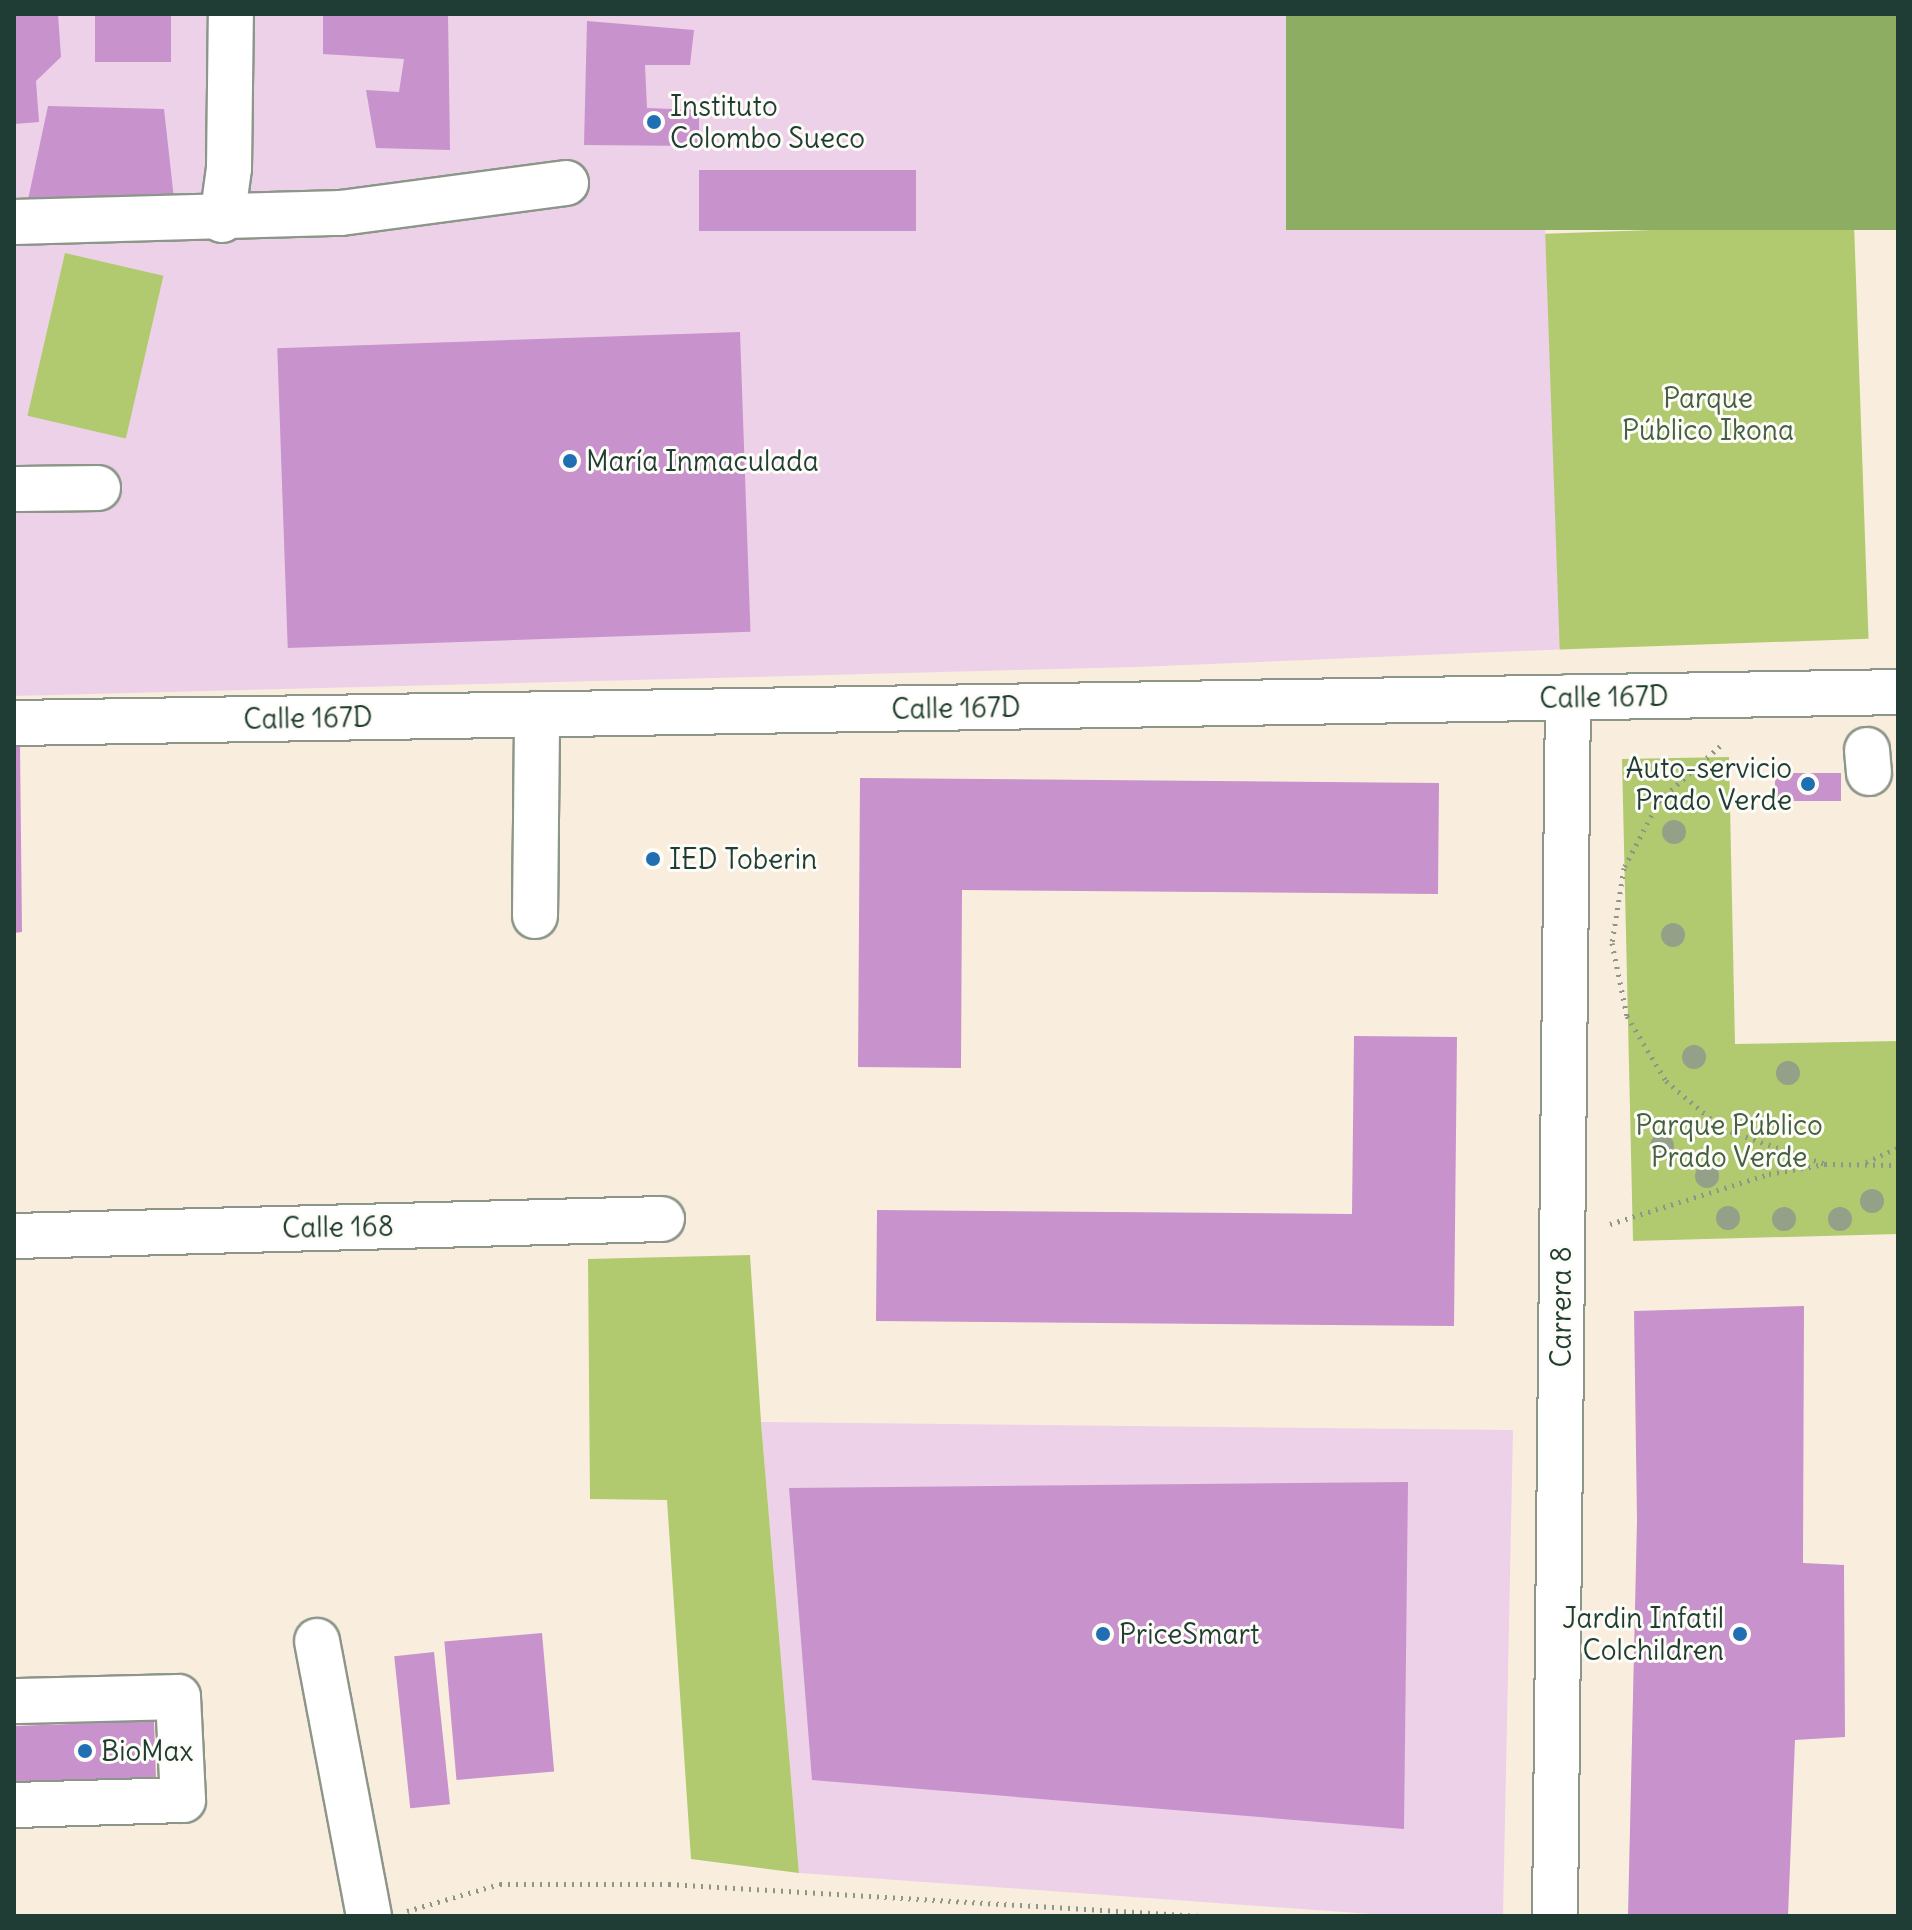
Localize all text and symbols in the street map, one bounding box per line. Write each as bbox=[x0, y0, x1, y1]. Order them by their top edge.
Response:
place label: Instituto Colombo Sueco bbox=[670, 89, 865, 155]
marker: Instituto Colombo Sueco bbox=[645, 113, 663, 131]
park label: Parque Público Ikona bbox=[1622, 381, 1794, 447]
place label: María Inmaculada bbox=[586, 444, 819, 478]
marker: María Inmaculada bbox=[561, 452, 579, 470]
street label: Calle 167D bbox=[1539, 679, 1669, 715]
street label: Calle 167D bbox=[891, 690, 1021, 726]
street label: Calle 167D bbox=[243, 700, 373, 736]
place label: Auto-servicio Prado Verde bbox=[1626, 751, 1792, 817]
marker: Auto-servicio Prado Verde bbox=[1799, 775, 1817, 793]
place label: IED Toberin bbox=[669, 842, 817, 876]
marker: IED Toberin bbox=[644, 850, 662, 868]
park label: Parque Público Prado Verde bbox=[1635, 1108, 1823, 1174]
street label: Calle 168 bbox=[282, 1209, 394, 1245]
street label: Carrera 8 bbox=[1544, 1246, 1578, 1368]
place label: Jardin Infatil Colchildren bbox=[1562, 1601, 1724, 1667]
place label: PriceSmart bbox=[1119, 1617, 1259, 1651]
marker: PriceSmart bbox=[1094, 1625, 1112, 1643]
marker: Jardin Infatil Colchildren bbox=[1731, 1625, 1749, 1643]
place label: BioMax bbox=[101, 1734, 193, 1768]
marker: BioMax bbox=[76, 1742, 94, 1760]

